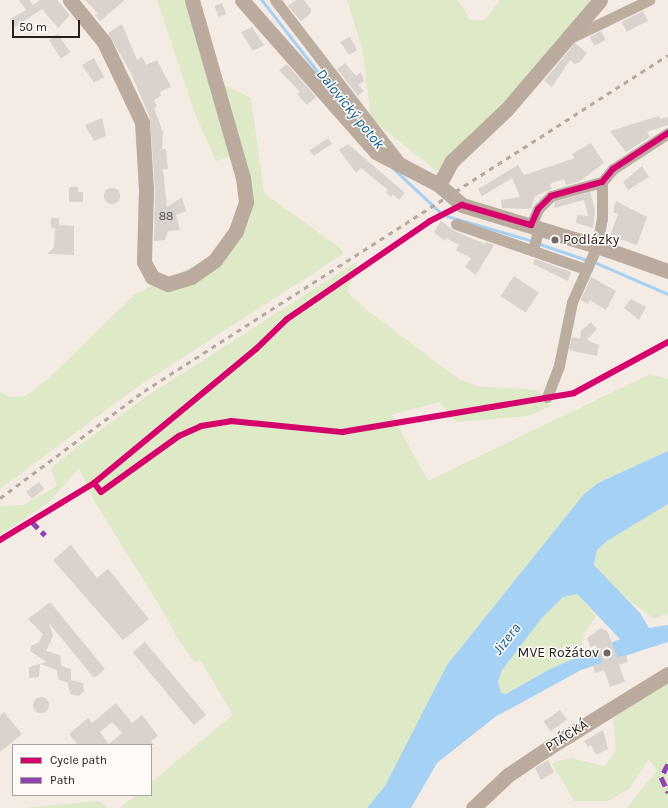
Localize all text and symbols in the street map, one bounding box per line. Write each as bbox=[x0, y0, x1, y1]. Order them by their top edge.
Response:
scale bar bbox=[14, 12, 82, 38]
text: 50 m bbox=[19, 20, 47, 34]
water label: Dalovický potok bbox=[312, 65, 388, 153]
house number: 88 bbox=[159, 210, 173, 224]
place label: Podlázky bbox=[563, 232, 619, 248]
marker: Podlázky bbox=[550, 235, 560, 245]
water label: Jizera bbox=[489, 619, 525, 659]
place label: MVE Rožátov bbox=[518, 645, 599, 661]
marker: MVE Rožátov bbox=[602, 648, 612, 658]
street label: PTÁCKÁ bbox=[542, 716, 592, 756]
legend bbox=[12, 744, 152, 796]
text: Cycle path bbox=[50, 753, 107, 767]
text: Path bbox=[50, 773, 75, 787]

